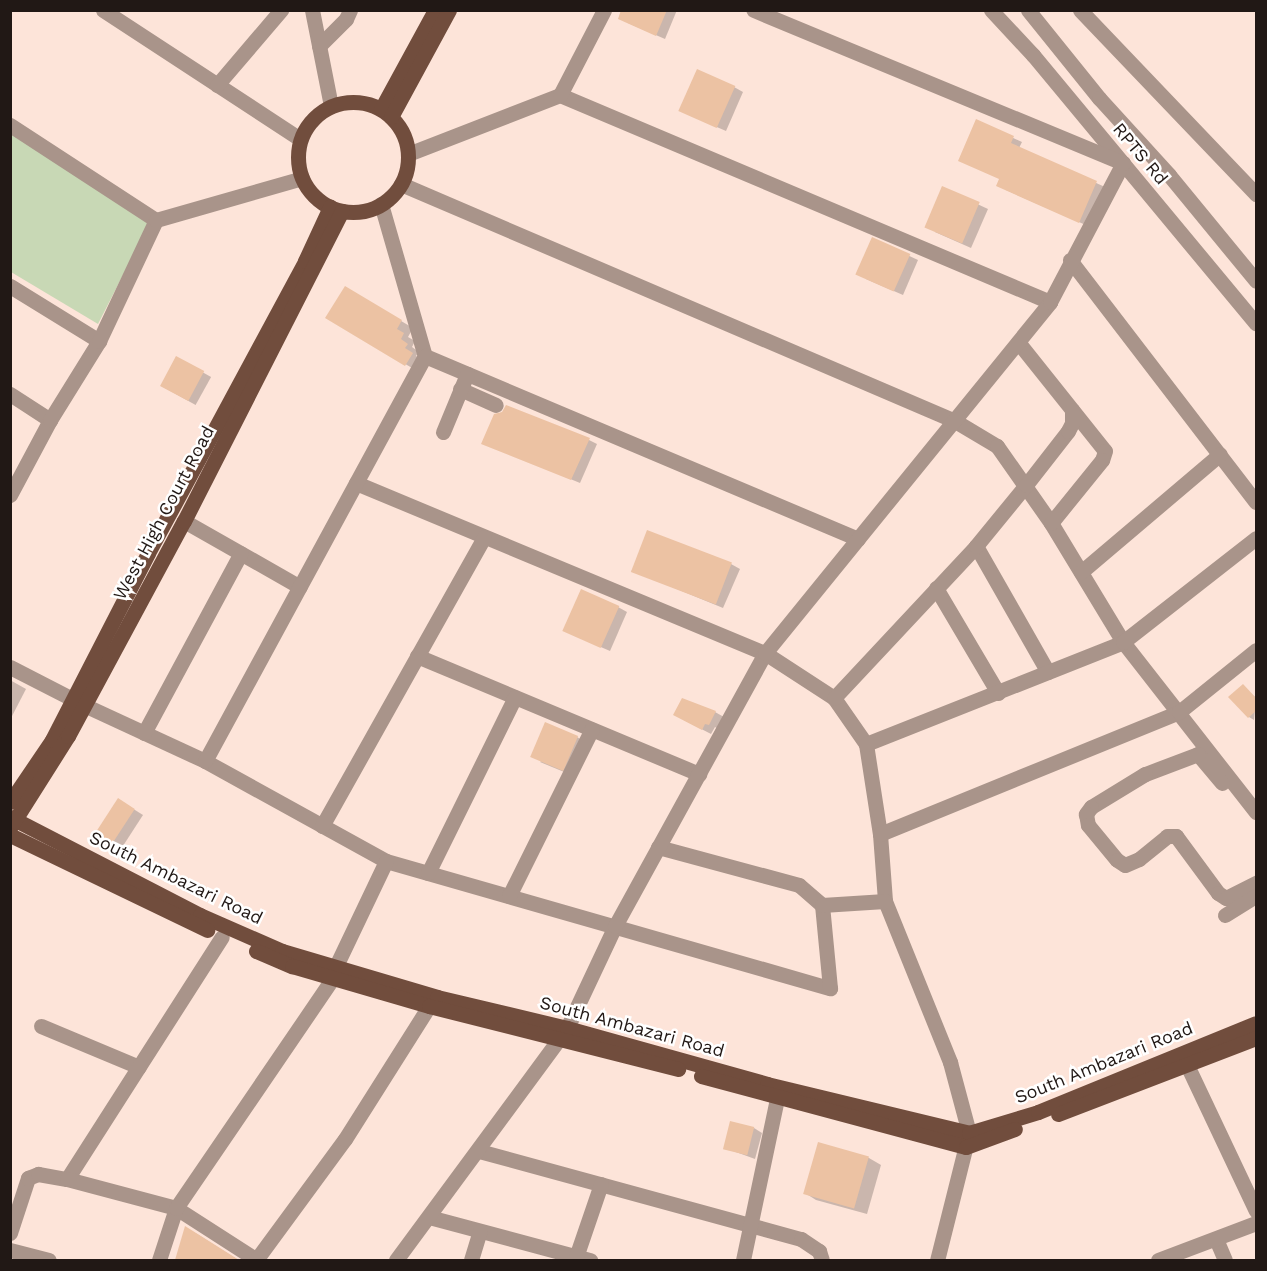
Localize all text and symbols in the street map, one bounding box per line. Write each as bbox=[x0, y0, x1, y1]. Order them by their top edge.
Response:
street label: RPTS Rd bbox=[1108, 119, 1172, 189]
street label: West High Court Road bbox=[109, 422, 219, 604]
street label: South Ambazari Road bbox=[86, 826, 266, 930]
street label: South Ambazari Road bbox=[537, 992, 727, 1062]
street label: South Ambazari Road bbox=[1012, 1017, 1196, 1109]

